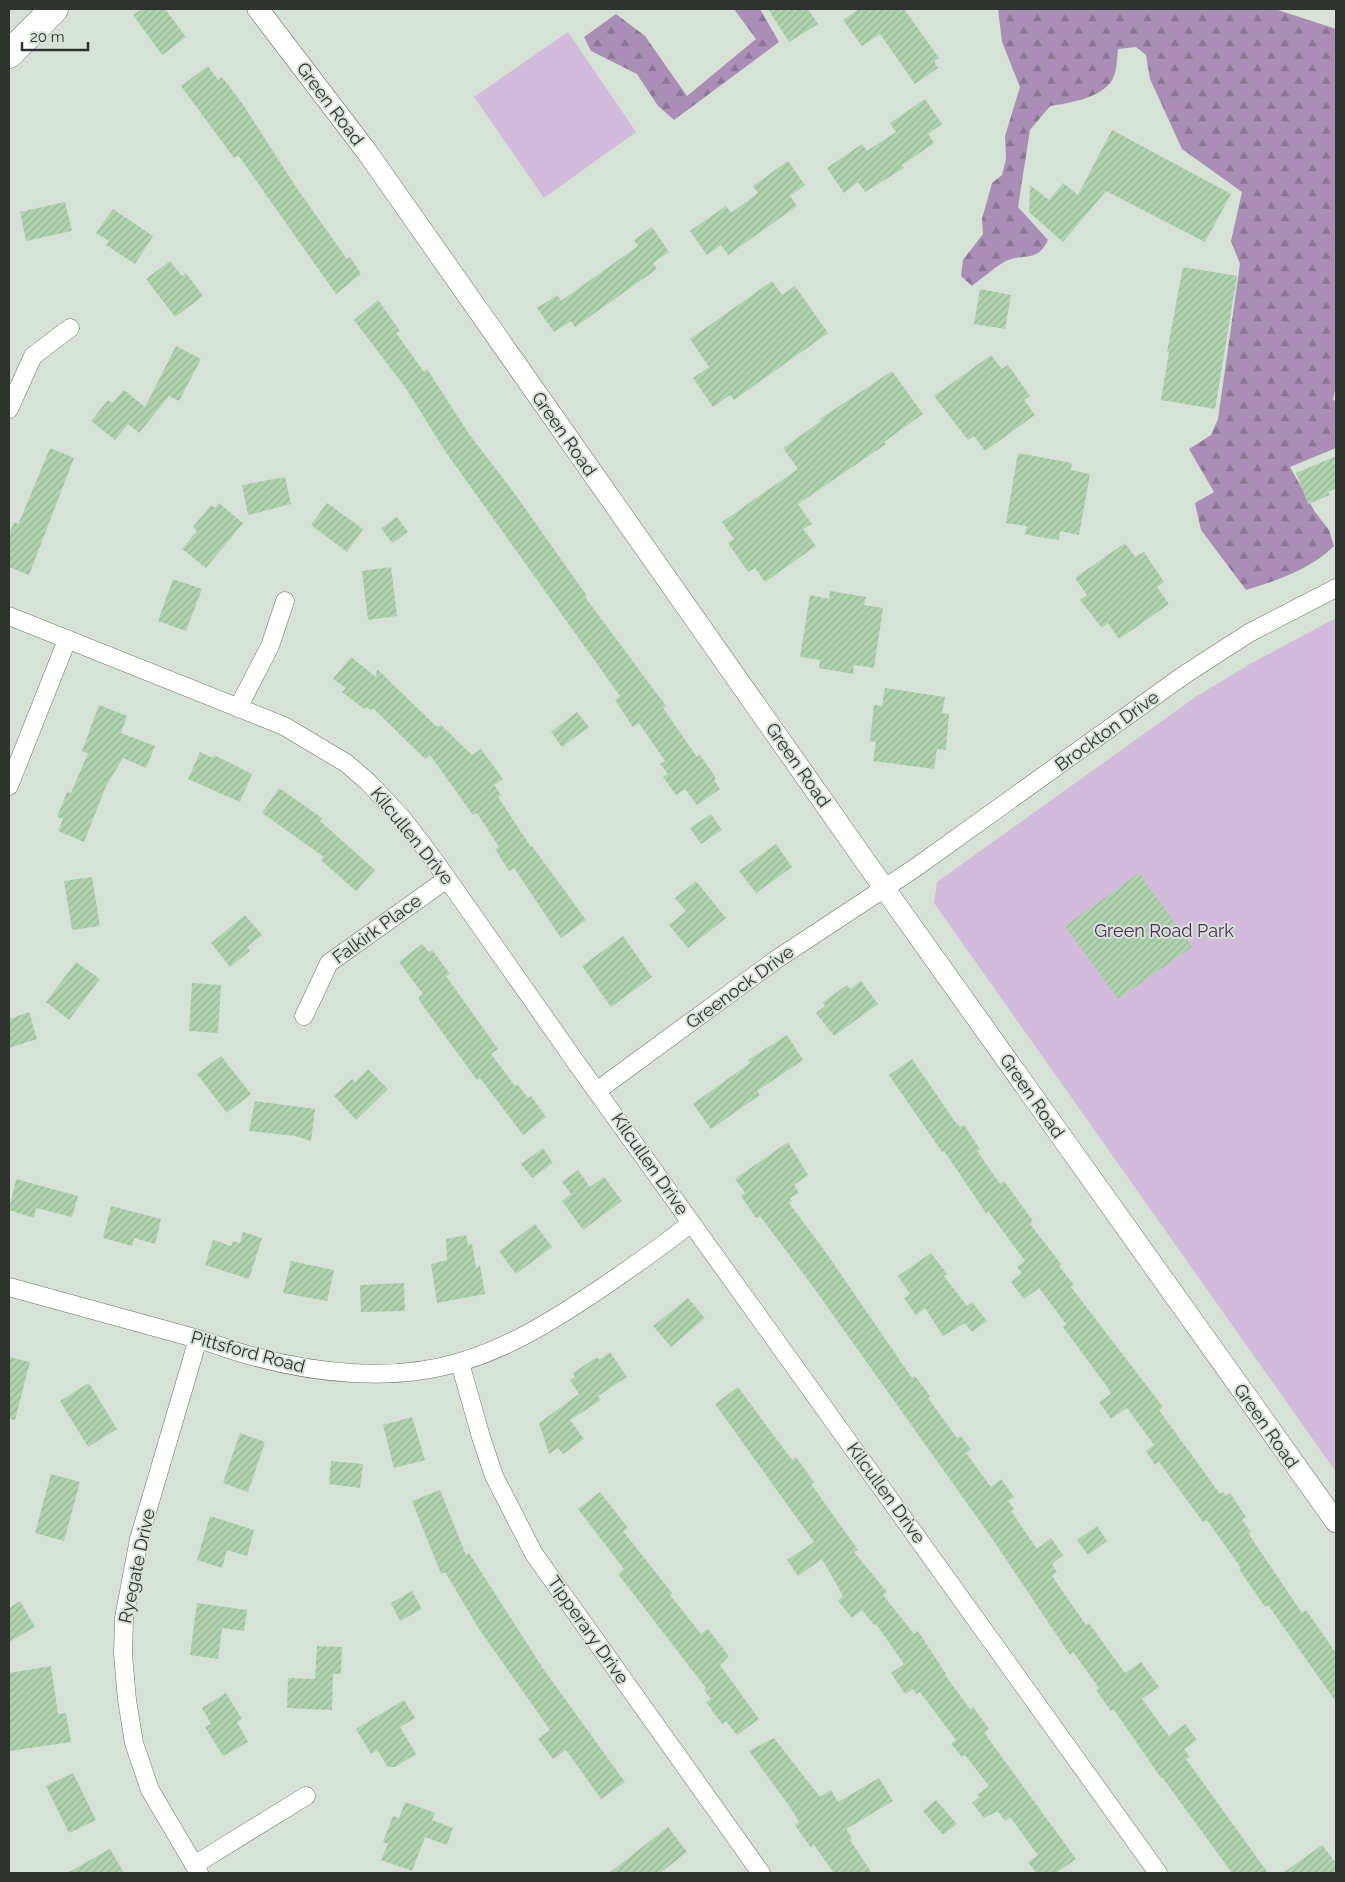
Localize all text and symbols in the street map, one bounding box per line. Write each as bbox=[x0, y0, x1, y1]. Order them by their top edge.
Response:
scale bar bbox=[22, 20, 89, 52]
text: 20 m bbox=[30, 28, 65, 46]
street label: Green Road bbox=[292, 58, 368, 149]
street label: Green Road bbox=[528, 387, 601, 480]
street label: Brockton Drive bbox=[1051, 686, 1163, 775]
street label: Green Road bbox=[762, 718, 835, 811]
street label: Kilcullen Drive bbox=[367, 783, 458, 889]
street label: Falkirk Place bbox=[328, 889, 425, 968]
park label: Green Road Park bbox=[1094, 920, 1234, 941]
street label: Greenock Drive bbox=[682, 940, 798, 1033]
street label: Green Road bbox=[996, 1049, 1069, 1142]
street label: Kilcullen Drive bbox=[608, 1109, 693, 1219]
street label: Pittsford Road bbox=[189, 1326, 307, 1377]
street label: Green Road bbox=[1230, 1379, 1303, 1472]
street label: Kilcullen Drive bbox=[843, 1438, 930, 1548]
street label: Ryegate Drive bbox=[114, 1506, 159, 1625]
street label: Tipperary Drive bbox=[543, 1572, 634, 1688]

